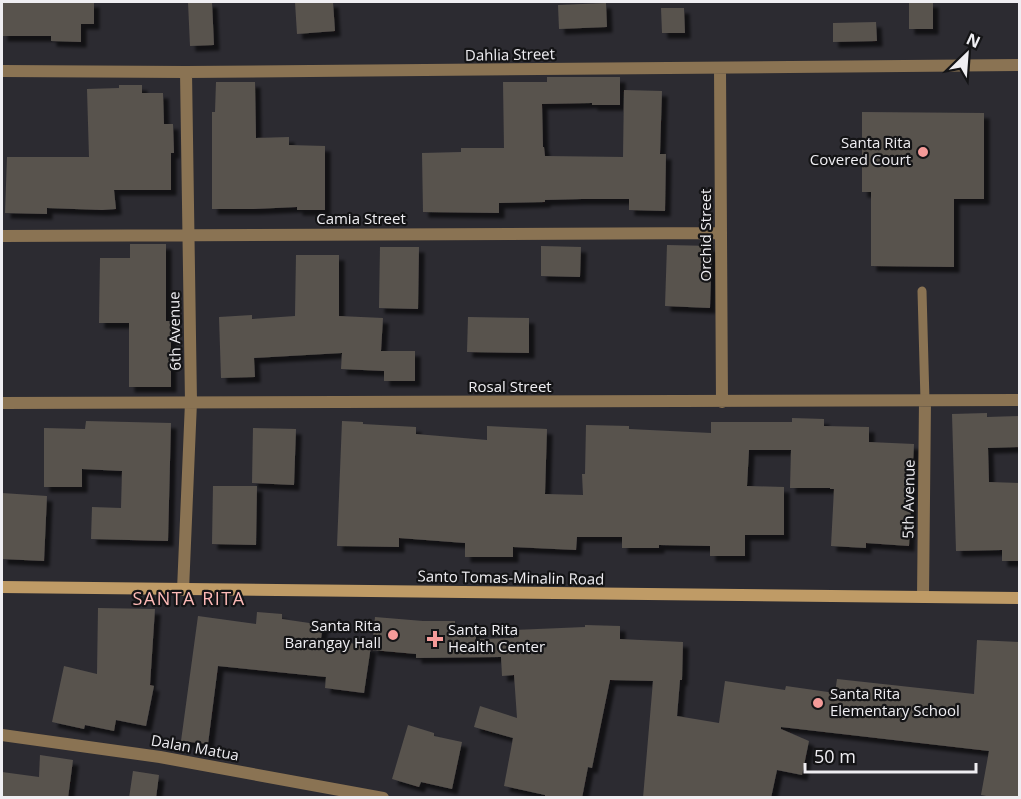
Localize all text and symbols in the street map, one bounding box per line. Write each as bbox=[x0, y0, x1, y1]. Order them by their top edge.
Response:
north arrow bbox=[937, 24, 997, 84]
text: N bbox=[963, 28, 984, 53]
street label: Dahlia Street bbox=[465, 43, 555, 65]
place label: Santa Rita Covered Court bbox=[810, 132, 911, 169]
marker: Santa Rita Covered Court bbox=[916, 145, 930, 159]
street label: Orchid Street bbox=[695, 189, 715, 281]
street label: Camia Street bbox=[316, 208, 406, 228]
street label: 6th Avenue bbox=[163, 291, 185, 371]
street label: Rosal Street bbox=[468, 376, 552, 396]
street label: 5th Avenue bbox=[897, 459, 919, 539]
street label: Santo Tomas-Minalin Road bbox=[417, 565, 605, 589]
district label: SANTA RITA bbox=[132, 586, 246, 610]
place label: Santa Rita Barangay Hall bbox=[284, 615, 381, 652]
place label: Santa Rita Health Center bbox=[448, 619, 545, 656]
marker: Santa Rita Barangay Hall bbox=[386, 628, 400, 642]
marker: Santa Rita Health Center bbox=[426, 630, 444, 648]
place label: Santa Rita Elementary School bbox=[830, 683, 960, 720]
marker: Santa Rita Elementary School bbox=[811, 696, 825, 710]
street label: Dalan Matua bbox=[150, 729, 241, 765]
scale bar bbox=[805, 736, 976, 774]
text: 50 m bbox=[814, 744, 856, 768]

